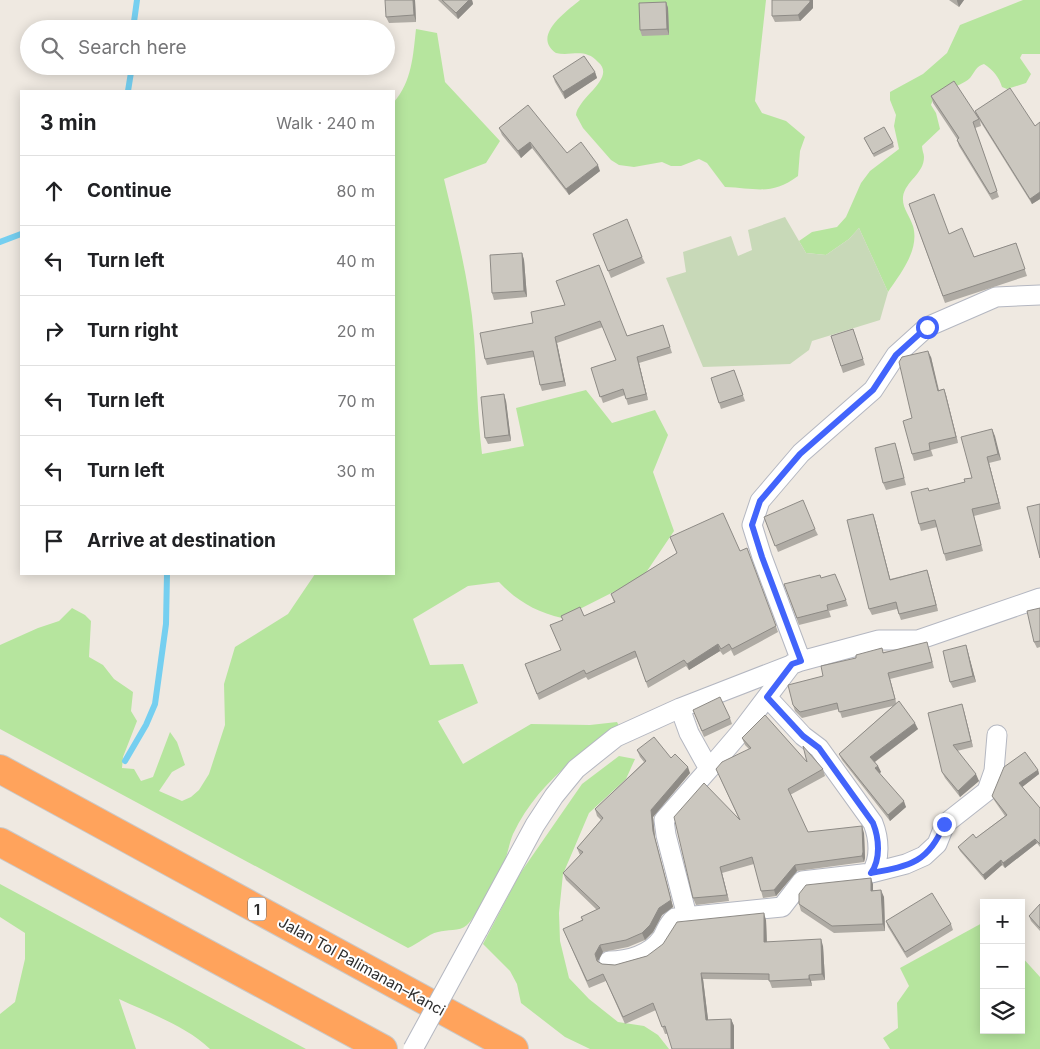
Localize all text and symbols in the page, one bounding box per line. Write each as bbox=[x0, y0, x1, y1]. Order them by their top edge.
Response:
search box bbox=[20, 20, 395, 75]
icon: search bbox=[38, 34, 66, 62]
text: Search here bbox=[78, 36, 187, 59]
text: 3 min bbox=[40, 110, 96, 135]
text: Walk · 240 m bbox=[276, 113, 375, 133]
icon: ahead bbox=[40, 177, 68, 205]
text: Continue bbox=[87, 179, 172, 202]
text: 80 m bbox=[336, 181, 375, 201]
icon: left bbox=[40, 247, 68, 275]
text: Turn left bbox=[87, 249, 165, 272]
text: 40 m bbox=[336, 251, 375, 271]
route start bbox=[916, 316, 939, 339]
icon: right bbox=[40, 317, 68, 345]
text: Turn right bbox=[87, 319, 178, 342]
text: 20 m bbox=[337, 321, 375, 341]
icon: left bbox=[40, 387, 68, 415]
text: Turn left bbox=[87, 389, 165, 412]
text: 70 m bbox=[338, 391, 375, 411]
icon: left bbox=[40, 457, 68, 485]
text: Turn left bbox=[87, 459, 165, 482]
text: 30 m bbox=[337, 461, 375, 481]
icon: arrive bbox=[40, 527, 68, 555]
text: Arrive at destination bbox=[87, 529, 276, 552]
route end bbox=[933, 813, 956, 836]
road number: 1 bbox=[248, 898, 266, 921]
map controls bbox=[980, 899, 1025, 1034]
button: + bbox=[980, 899, 1025, 944]
street label: Jalan Tol Palimanan–Kanci bbox=[275, 912, 449, 1020]
button: − bbox=[980, 944, 1025, 989]
button: layers bbox=[980, 989, 1025, 1034]

